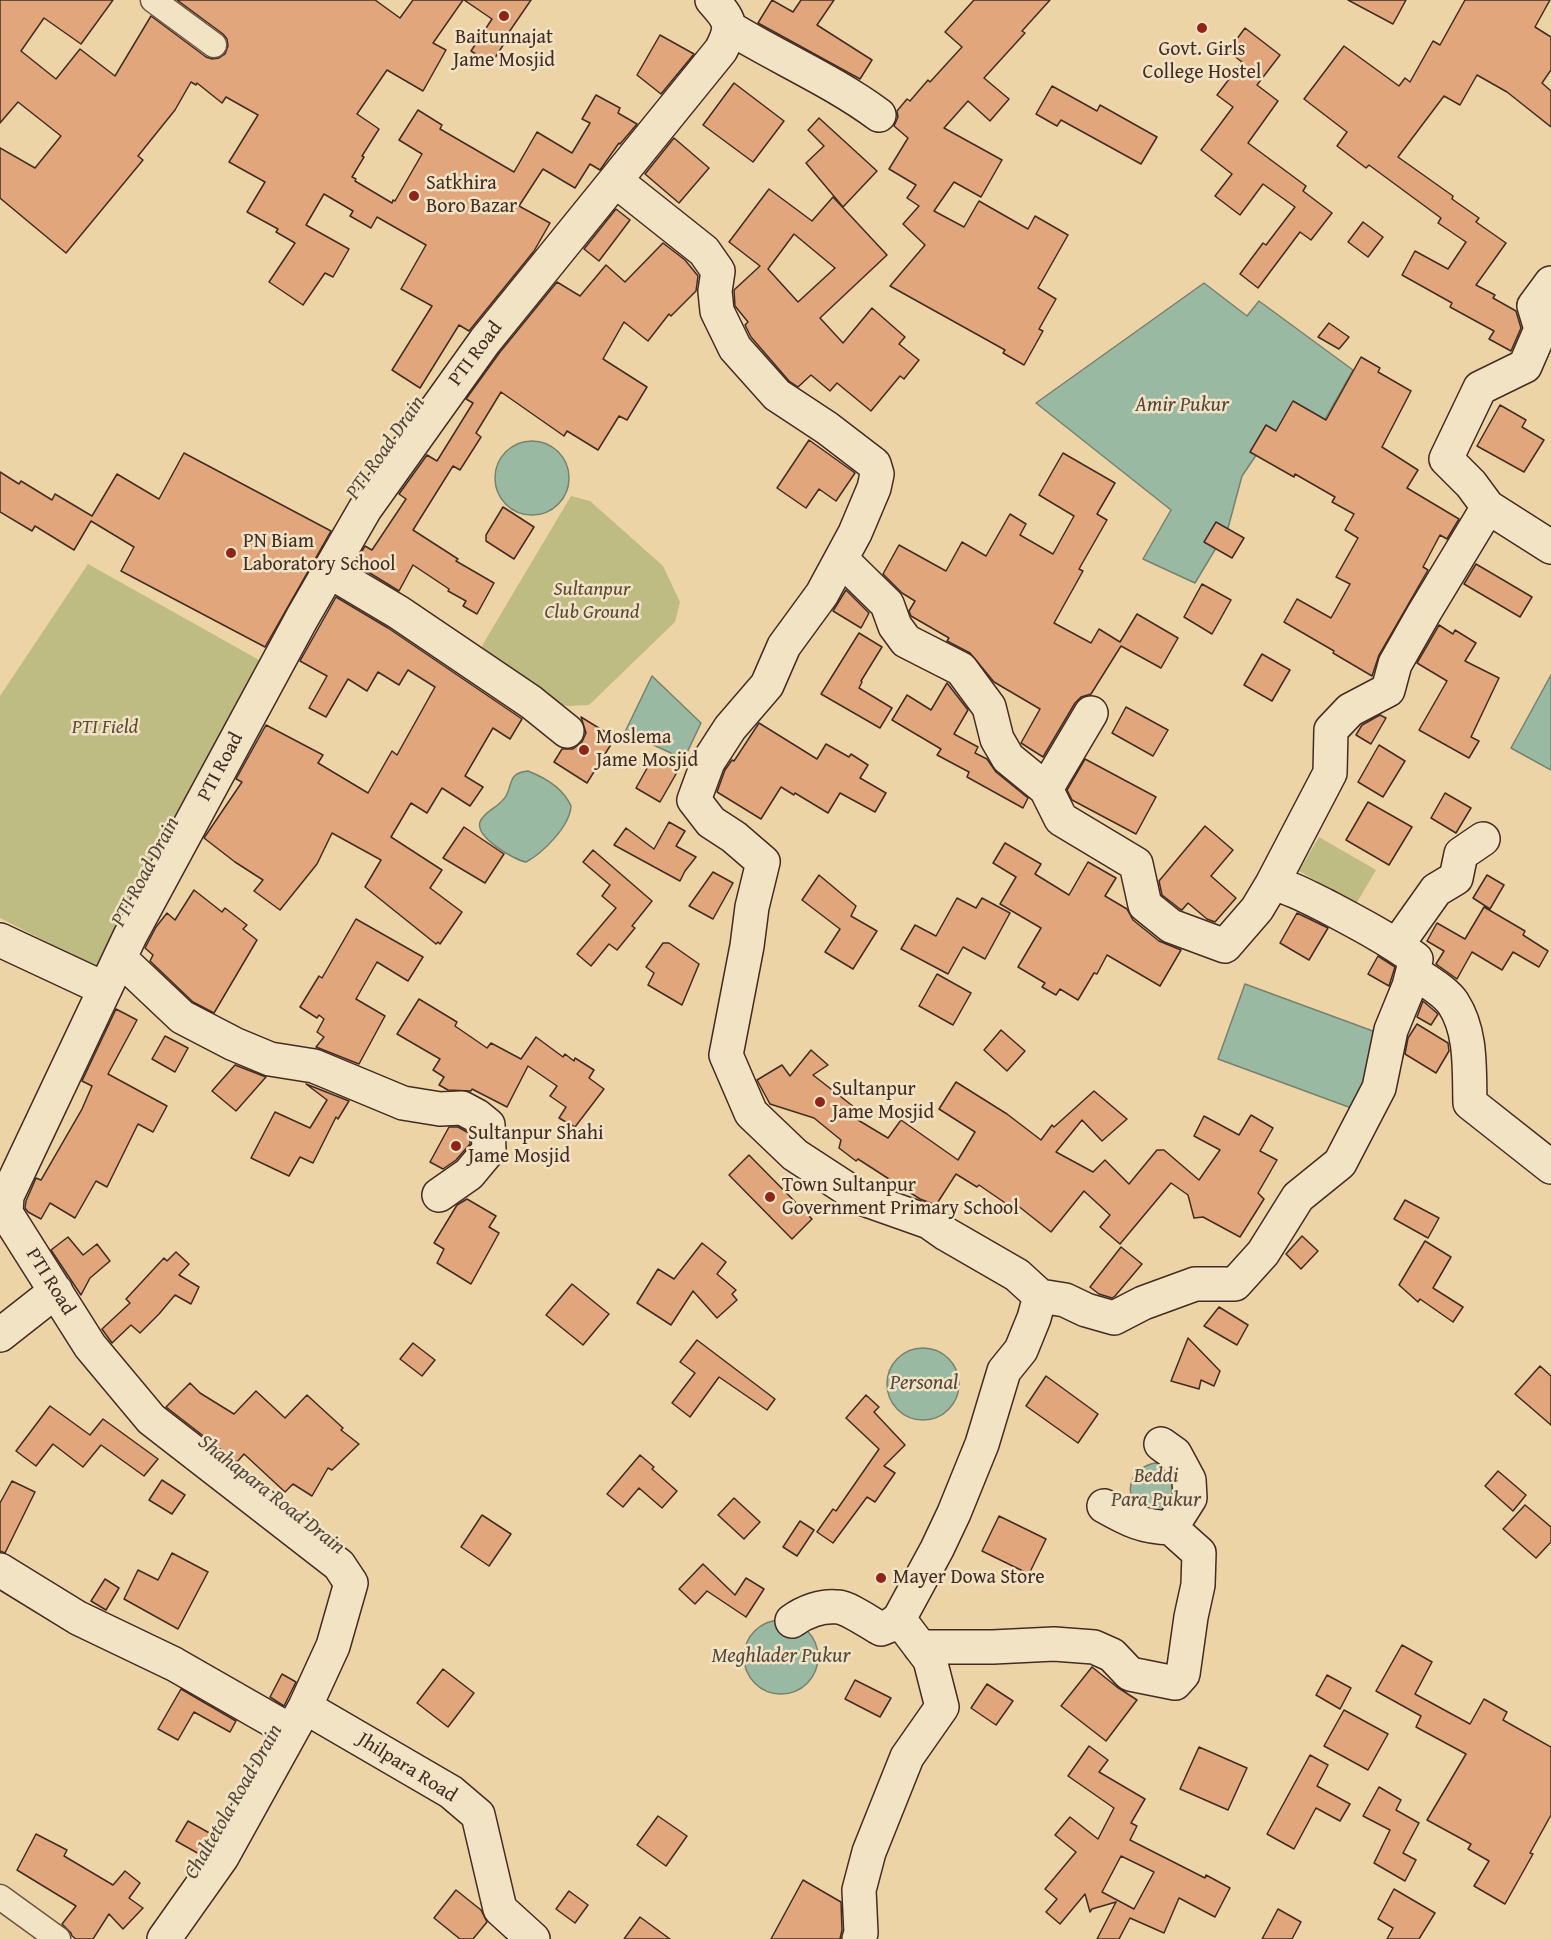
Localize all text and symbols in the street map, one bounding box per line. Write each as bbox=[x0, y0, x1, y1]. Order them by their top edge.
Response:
marker: Baitunnajat Jame Mosjid bbox=[497, 9, 511, 23]
marker: Govt. Girls College Hostel bbox=[1195, 21, 1209, 35]
place label: Baitunnajat Jame Mosjid bbox=[453, 26, 555, 73]
place label: Govt. Girls College Hostel bbox=[1143, 38, 1261, 85]
place label: Satkhira Boro Bazar bbox=[426, 172, 517, 219]
marker: Satkhira Boro Bazar bbox=[407, 189, 421, 203]
street label: PTI Road bbox=[444, 317, 508, 391]
water label: PTI Road Drain bbox=[341, 391, 431, 505]
water label: Amir Pukur bbox=[1135, 393, 1229, 419]
place label: PN Biam Laboratory School bbox=[243, 530, 396, 577]
marker: PN Biam Laboratory School bbox=[224, 546, 238, 560]
park label: Sultanpur Club Ground bbox=[545, 578, 639, 625]
park label: PTI Field bbox=[72, 716, 138, 740]
place label: Moslema Jame Mosjid bbox=[596, 726, 698, 773]
street label: PTI Road bbox=[193, 729, 249, 805]
marker: Moslema Jame Mosjid bbox=[577, 743, 591, 757]
water label: PTI Road Drain bbox=[107, 813, 185, 931]
place label: Sultanpur Jame Mosjid bbox=[832, 1078, 934, 1125]
marker: Sultanpur Jame Mosjid bbox=[813, 1095, 827, 1109]
place label: Sultanpur Shahi Jame Mosjid bbox=[468, 1122, 603, 1169]
marker: Sultanpur Shahi Jame Mosjid bbox=[449, 1139, 463, 1153]
place label: Town Sultanpur Government Primary School bbox=[782, 1174, 1019, 1221]
marker: Town Sultanpur Government Primary School bbox=[763, 1190, 777, 1204]
street label: PTI Road bbox=[20, 1244, 80, 1320]
water label: Personal bbox=[890, 1371, 958, 1397]
water label: Shahapara Road Drain bbox=[192, 1430, 350, 1560]
water label: Beddi Para Pukur bbox=[1111, 1464, 1201, 1514]
place label: Mayer Dowa Store bbox=[893, 1566, 1045, 1590]
marker: Mayer Dowa Store bbox=[874, 1571, 888, 1585]
water label: Meghlader Pukur bbox=[712, 1644, 850, 1670]
water label: Chaltetola Road Drain bbox=[179, 1720, 289, 1884]
street label: Jhilpara Road bbox=[353, 1728, 461, 1808]

